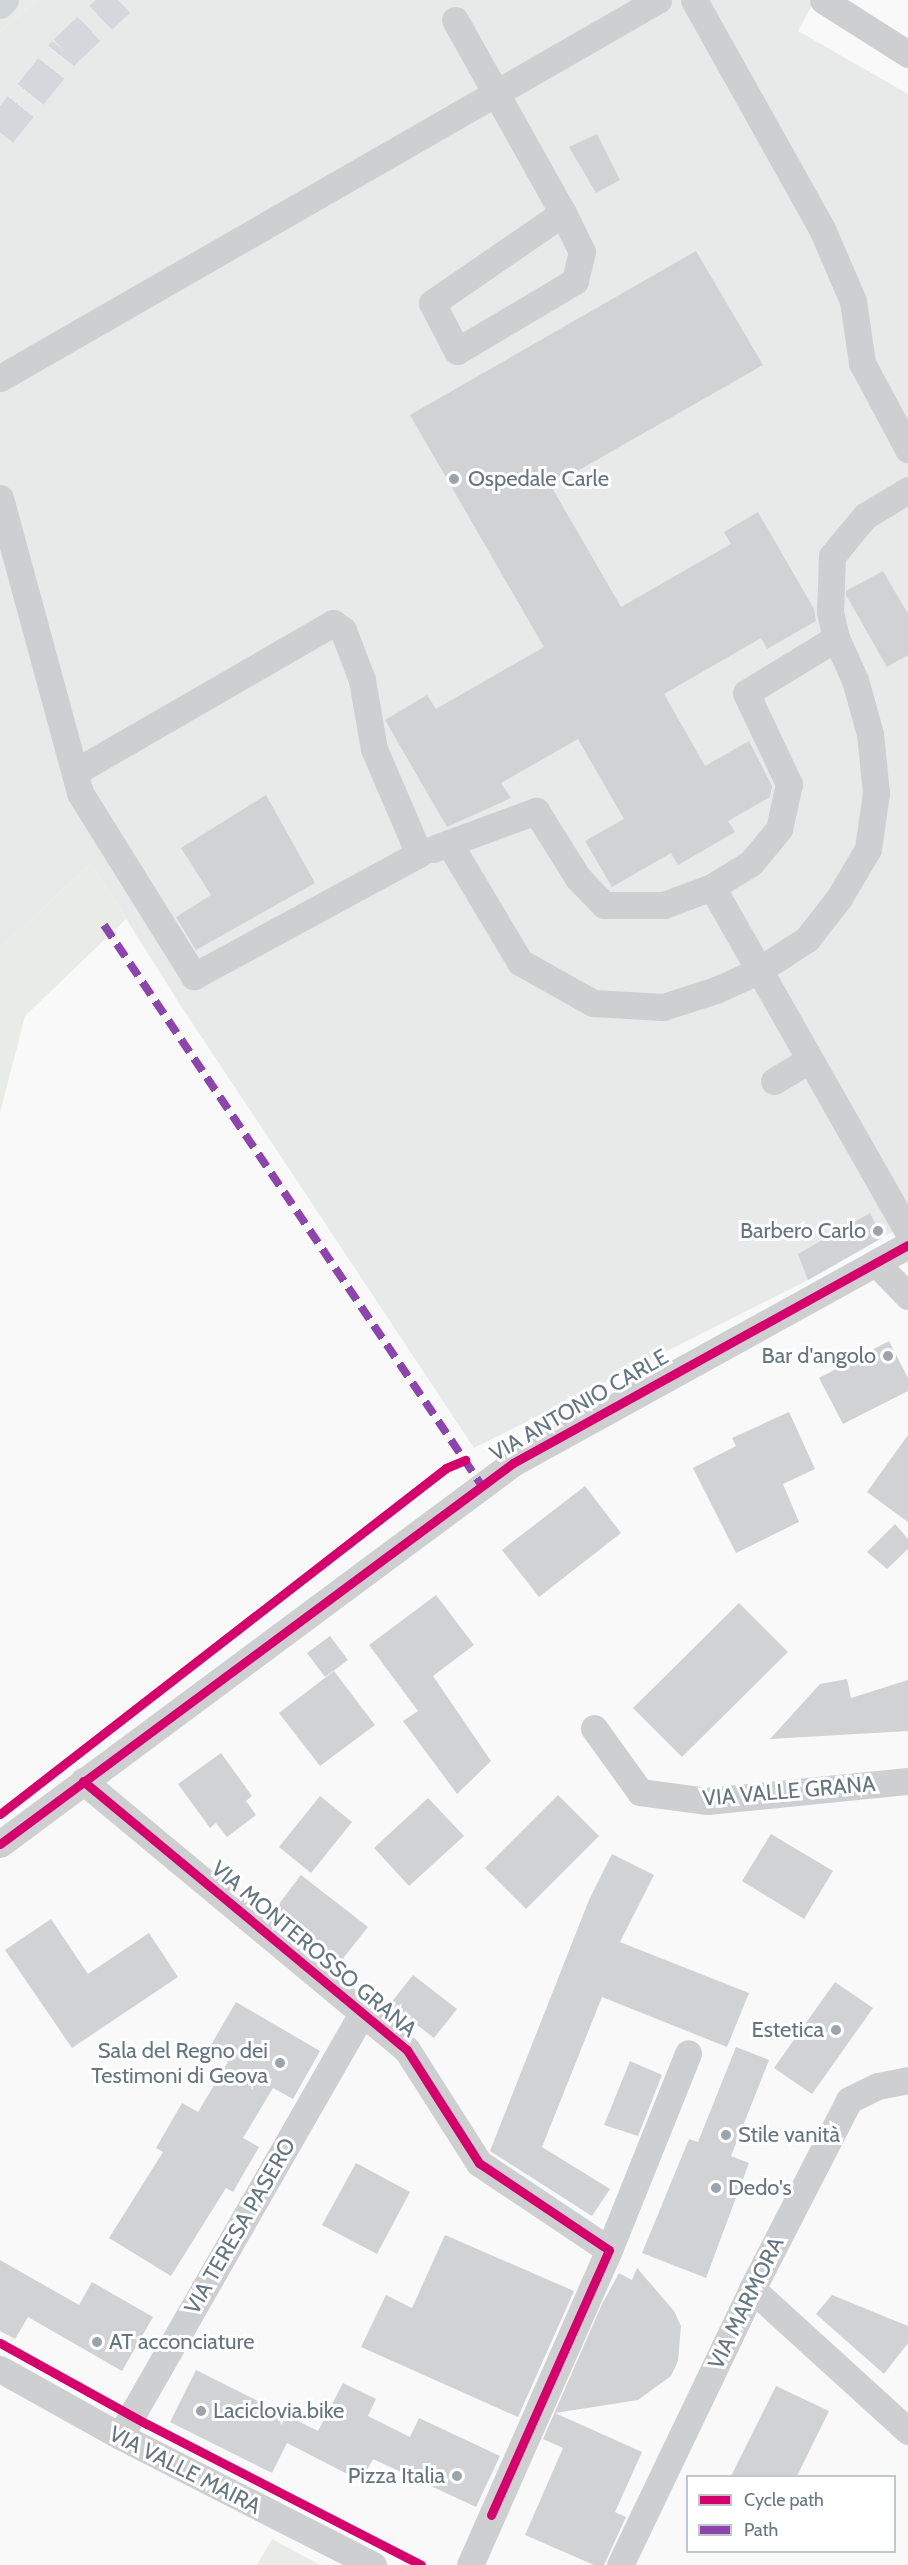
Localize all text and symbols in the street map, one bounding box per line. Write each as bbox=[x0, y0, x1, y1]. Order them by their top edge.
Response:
place label: Ospedale Carle bbox=[468, 466, 609, 492]
marker: Ospedale Carle bbox=[445, 470, 463, 488]
place label: Barbero Carlo bbox=[740, 1218, 866, 1244]
marker: Barbero Carlo bbox=[871, 1224, 885, 1238]
street label: VIA ANTONIO CARLE bbox=[485, 1343, 673, 1467]
place label: Bar d'angolo bbox=[762, 1343, 876, 1369]
marker: Bar d'angolo bbox=[881, 1349, 895, 1363]
street label: VIA VALLE GRANA bbox=[702, 1770, 876, 1812]
street label: VIA MONTEROSSO GRANA bbox=[206, 1855, 422, 2043]
place label: Estetica bbox=[752, 2017, 824, 2043]
marker: Estetica bbox=[829, 2023, 843, 2037]
place label: Sala del Regno dei Testimoni di Geova bbox=[91, 2037, 268, 2088]
marker: Sala del Regno dei Testimoni di Geova bbox=[273, 2056, 287, 2070]
place label: Stile vanità bbox=[738, 2122, 840, 2148]
marker: Stile vanità bbox=[719, 2128, 733, 2142]
street label: VIA TERESA PASERO bbox=[179, 2133, 301, 2319]
place label: Dedo's bbox=[728, 2175, 792, 2201]
marker: Dedo's bbox=[709, 2181, 723, 2195]
street label: VIA MARMORA bbox=[703, 2233, 789, 2373]
place label: AT acconciature bbox=[109, 2329, 255, 2355]
marker: AT acconciature bbox=[90, 2335, 104, 2349]
place label: Laciclovia.bike bbox=[213, 2398, 344, 2424]
marker: Laciclovia.bike bbox=[194, 2404, 208, 2418]
street label: VIA VALLE MAIRA bbox=[105, 2420, 265, 2520]
place label: Pizza Italia bbox=[348, 2463, 445, 2489]
marker: Pizza Italia bbox=[450, 2469, 464, 2483]
legend bbox=[686, 2475, 896, 2553]
text: Cycle path bbox=[744, 2489, 824, 2511]
text: Path bbox=[744, 2519, 778, 2541]

